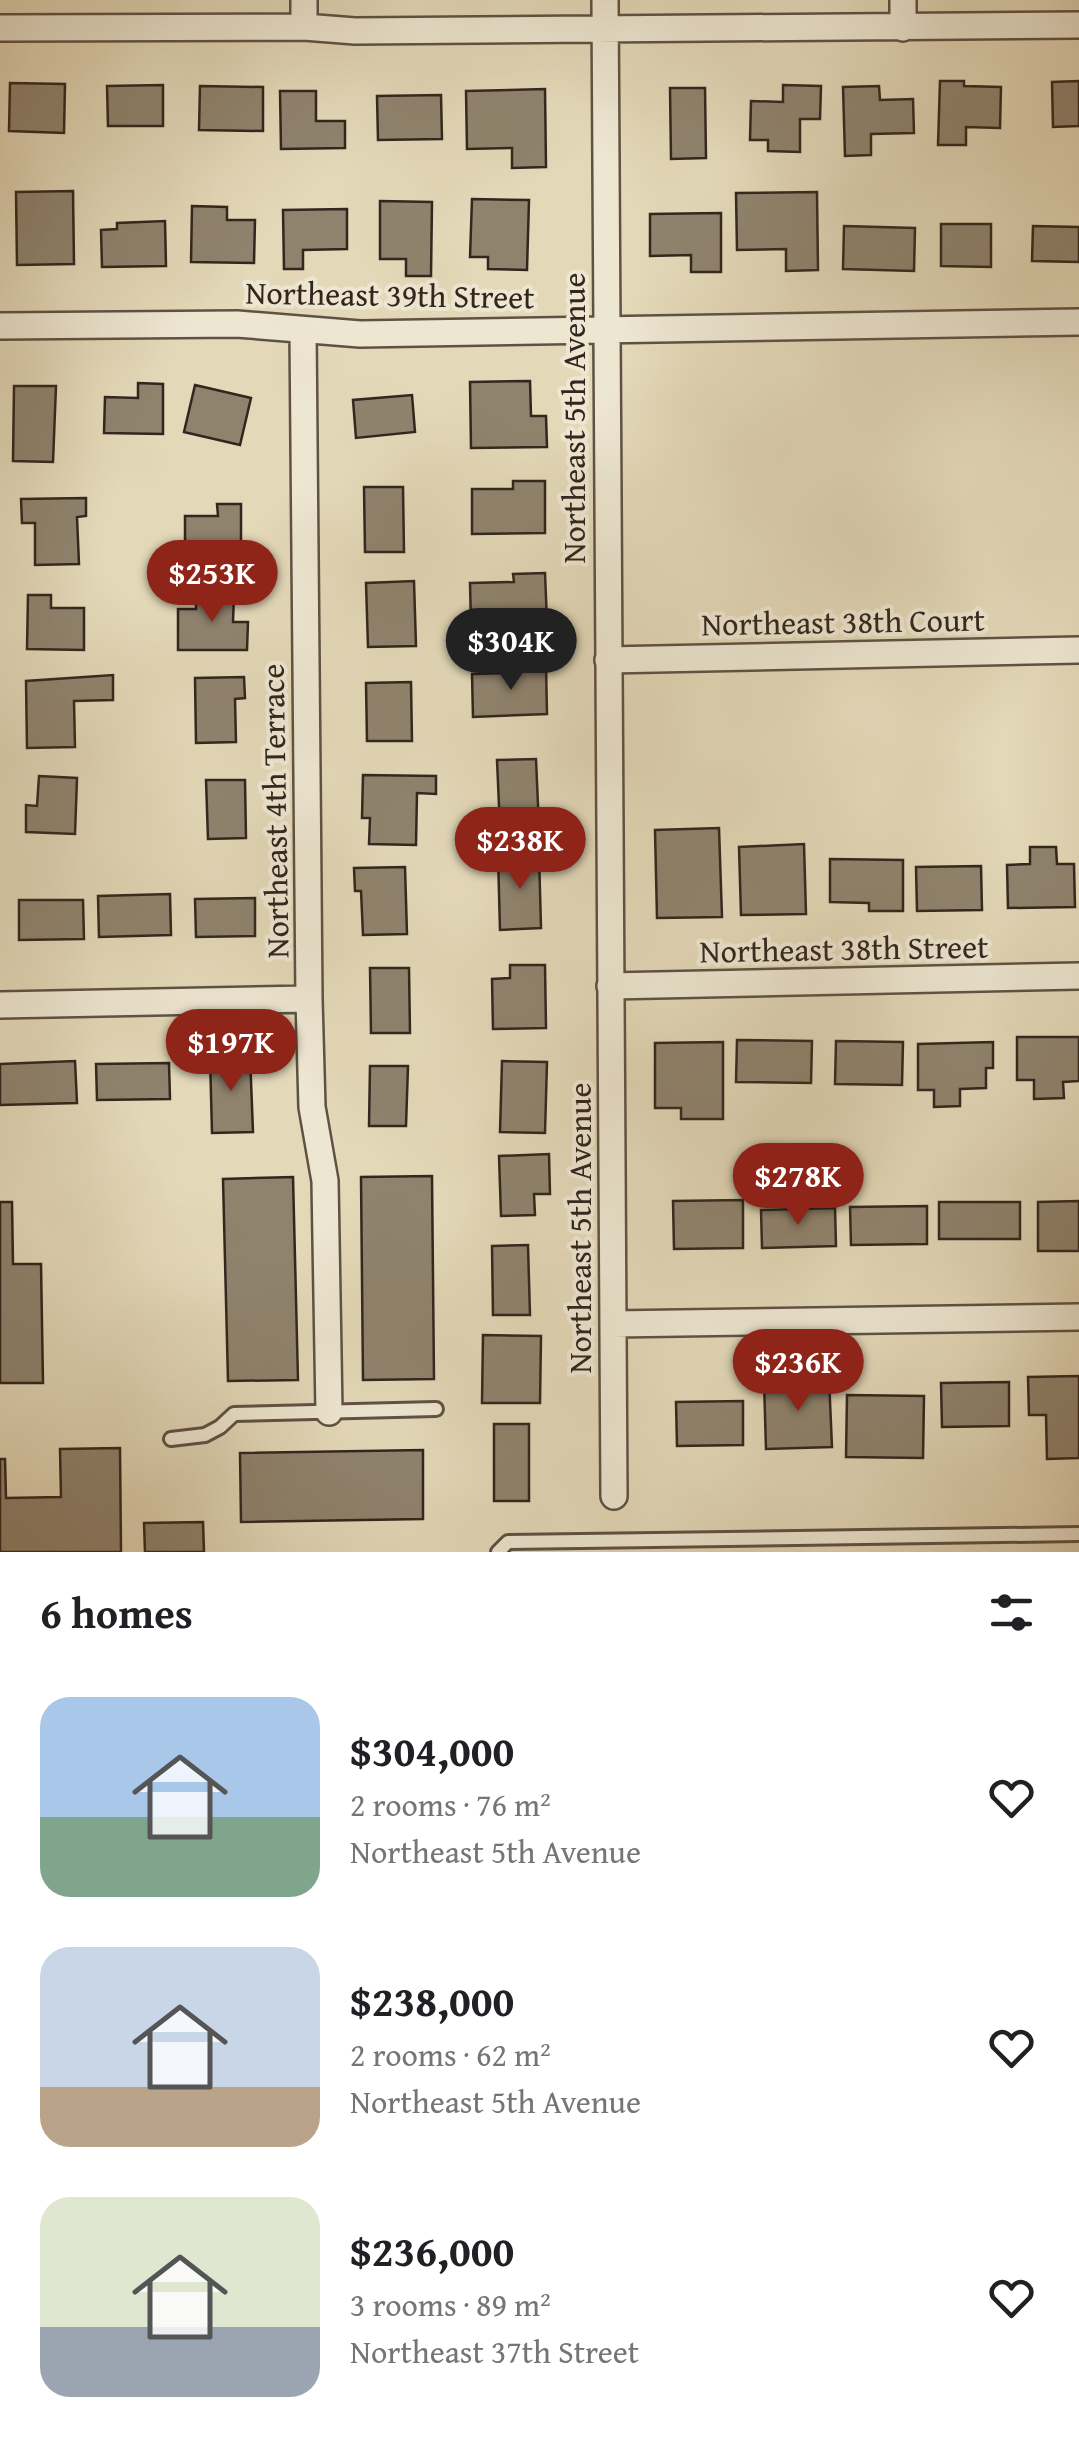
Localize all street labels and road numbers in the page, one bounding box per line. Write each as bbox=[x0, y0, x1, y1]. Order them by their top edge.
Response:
street label: Northeast 39th Street bbox=[245, 268, 535, 321]
street label: Northeast 5th Avenue bbox=[550, 273, 597, 563]
street label: Northeast 38th Court bbox=[701, 596, 985, 647]
street label: Northeast 4th Terrace bbox=[248, 663, 301, 959]
street label: Northeast 38th Street bbox=[699, 922, 989, 975]
street label: Northeast 5th Avenue bbox=[556, 1083, 603, 1373]

